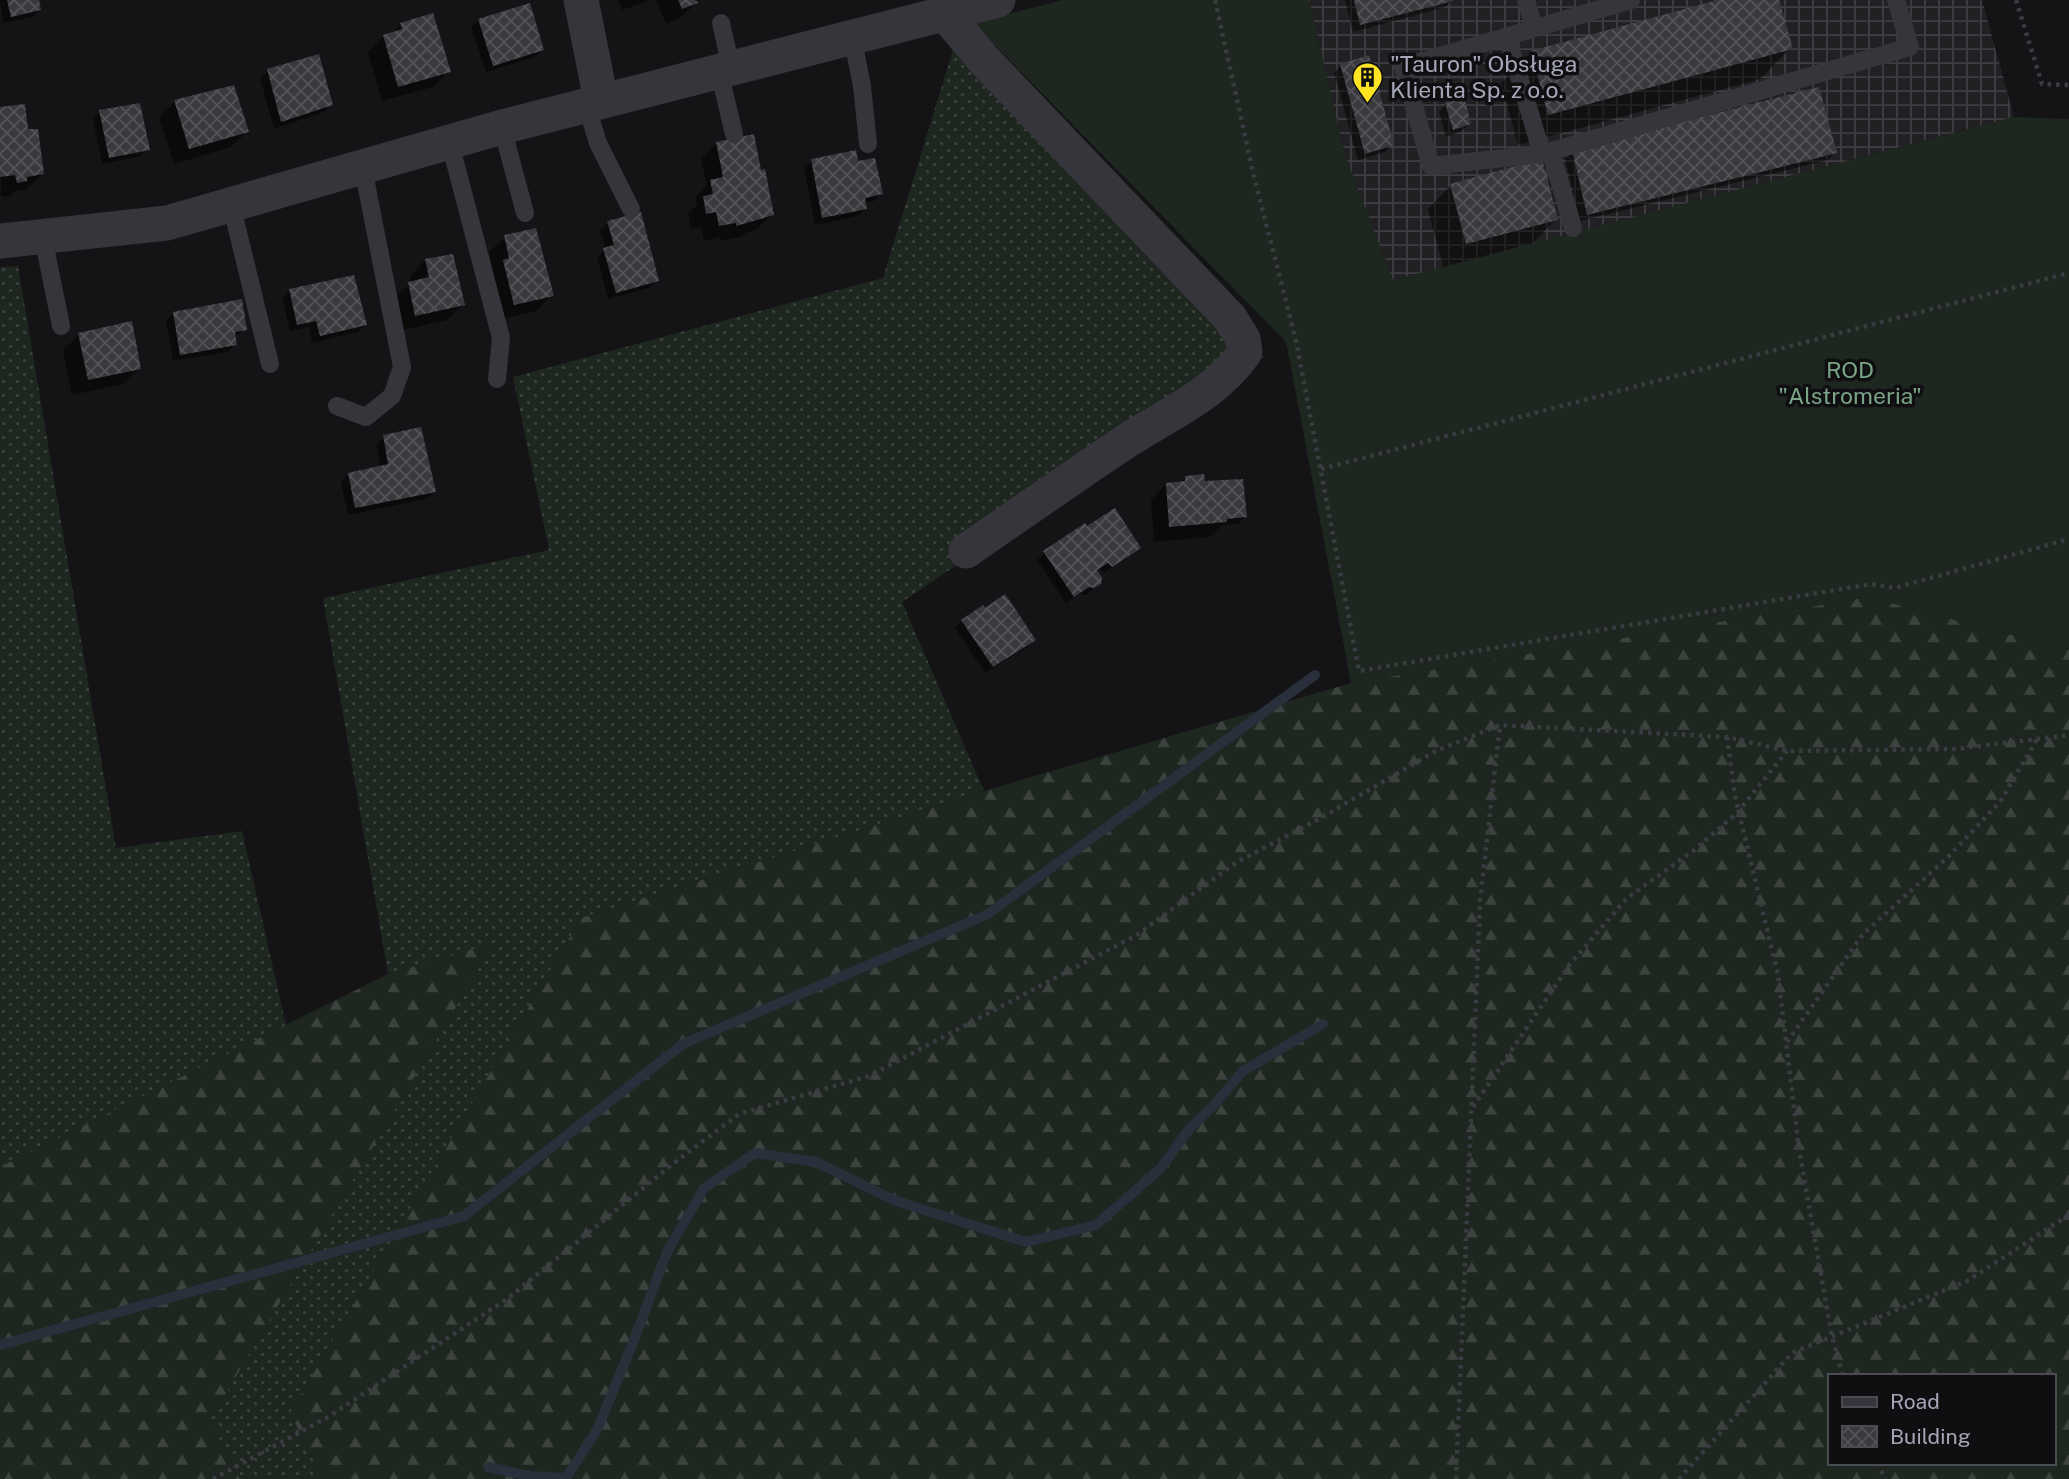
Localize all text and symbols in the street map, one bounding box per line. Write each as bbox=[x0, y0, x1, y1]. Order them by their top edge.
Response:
place label: "Tauron" Obsługa Klienta Sp. z o.o. bbox=[1390, 50, 1577, 103]
building icon: "Tauron" Obsługa Klienta Sp. z o.o. bbox=[1350, 60, 1384, 104]
park label: ROD "Alstromeria" bbox=[1778, 356, 1922, 409]
legend bbox=[1828, 1374, 2055, 1465]
text: Road bbox=[1890, 1389, 1940, 1414]
text: Building bbox=[1890, 1424, 1971, 1449]

